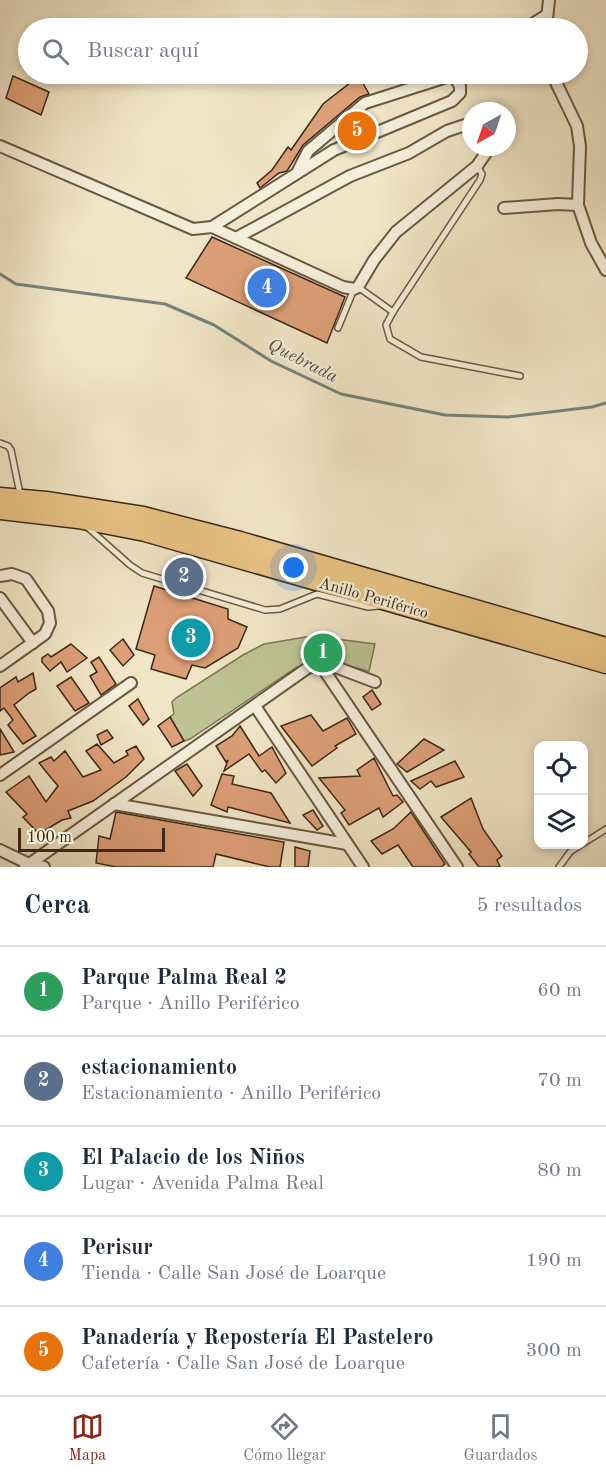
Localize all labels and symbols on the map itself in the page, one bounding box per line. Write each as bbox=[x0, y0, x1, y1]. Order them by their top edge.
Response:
north arrow bbox=[462, 102, 516, 156]
pin: 5 bbox=[338, 108, 376, 154]
pin: 4 bbox=[248, 266, 286, 310]
water label: Quebrada bbox=[265, 336, 341, 386]
your location bbox=[279, 553, 308, 582]
pin: 2 bbox=[164, 554, 204, 600]
street label: Anillo Periférico bbox=[317, 576, 430, 622]
pin: 3 bbox=[172, 616, 210, 660]
pin: 1 bbox=[304, 630, 342, 676]
scale bar bbox=[18, 825, 165, 852]

